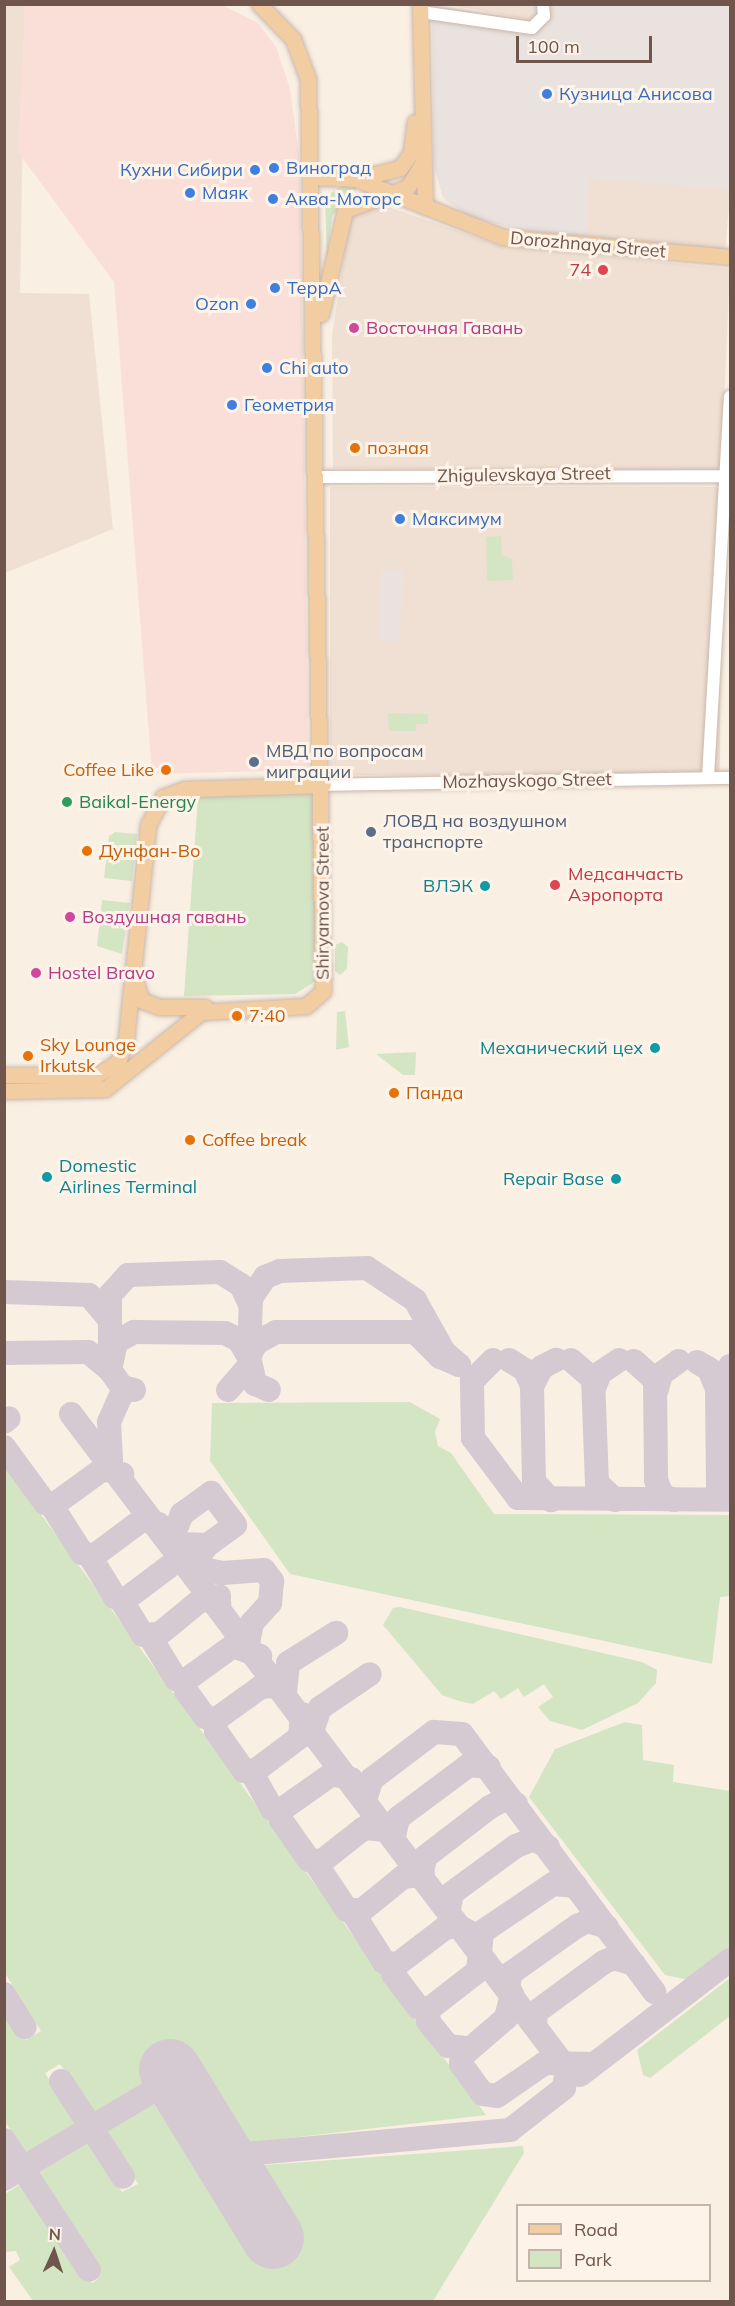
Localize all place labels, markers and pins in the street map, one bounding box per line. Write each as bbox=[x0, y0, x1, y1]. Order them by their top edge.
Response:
place label: Кузница Анисова bbox=[559, 83, 713, 105]
marker: Кузница Анисова bbox=[540, 87, 554, 101]
place label: Виноград bbox=[286, 157, 371, 179]
place label: Кухни Сибири bbox=[120, 159, 243, 181]
marker: Виноград bbox=[267, 161, 281, 175]
marker: Кухни Сибири bbox=[248, 163, 262, 177]
place label: Маяк bbox=[202, 182, 248, 204]
marker: Маяк bbox=[183, 186, 197, 200]
place label: Аква-Моторс bbox=[285, 188, 401, 210]
marker: Аква-Моторс bbox=[266, 192, 280, 206]
place label: 74 bbox=[569, 259, 591, 281]
marker: 74 bbox=[596, 263, 610, 277]
place label: ТеррА bbox=[287, 277, 342, 299]
marker: ТеррА bbox=[268, 281, 282, 295]
place label: Ozon bbox=[195, 293, 239, 315]
marker: Ozon bbox=[244, 297, 258, 311]
place label: Восточная Гавань bbox=[366, 317, 523, 339]
marker: Восточная Гавань bbox=[347, 321, 361, 335]
place label: Chi auto bbox=[279, 357, 349, 379]
marker: Chi auto bbox=[260, 361, 274, 375]
place label: Геометрия bbox=[244, 394, 334, 416]
marker: Геометрия bbox=[225, 398, 239, 412]
place label: позная bbox=[367, 437, 429, 459]
marker: позная bbox=[348, 441, 362, 455]
place label: Максимум bbox=[412, 508, 502, 530]
marker: Максимум bbox=[393, 512, 407, 526]
place label: МВД по вопросам миграции bbox=[266, 741, 424, 783]
marker: МВД по вопросам миграции bbox=[247, 755, 261, 769]
place label: Coffee Like bbox=[63, 759, 154, 781]
marker: Coffee Like bbox=[159, 763, 173, 777]
place label: Baikal-Energy bbox=[79, 791, 196, 813]
marker: Baikal-Energy bbox=[60, 795, 74, 809]
place label: ЛОВД на воздушном транспорте bbox=[383, 811, 567, 854]
marker: ЛОВД на воздушном транспорте bbox=[364, 825, 378, 839]
place label: Дунфан-Во bbox=[99, 840, 200, 862]
marker: Дунфан-Во bbox=[80, 844, 94, 858]
place label: Медсанчасть Аэропорта bbox=[568, 864, 683, 906]
place label: ВЛЭК bbox=[423, 875, 473, 897]
marker: Медсанчасть Аэропорта bbox=[546, 876, 564, 894]
marker: ВЛЭК bbox=[478, 879, 492, 893]
place label: Воздушная гавань bbox=[82, 906, 246, 928]
marker: Воздушная гавань bbox=[63, 910, 77, 924]
place label: Hostel Bravo bbox=[48, 962, 155, 984]
marker: Hostel Bravo bbox=[29, 966, 43, 980]
place label: 7:40 bbox=[249, 1005, 286, 1027]
marker: 7:40 bbox=[230, 1009, 244, 1023]
place label: Sky Lounge Irkutsk bbox=[40, 1035, 136, 1078]
place label: Механический цех bbox=[480, 1037, 643, 1059]
marker: Механический цех bbox=[648, 1041, 662, 1055]
marker: Sky Lounge Irkutsk bbox=[21, 1049, 35, 1063]
place label: Панда bbox=[406, 1082, 463, 1104]
marker: Панда bbox=[387, 1086, 401, 1100]
place label: Coffee break bbox=[202, 1129, 307, 1151]
marker: Coffee break bbox=[183, 1133, 197, 1147]
place label: Domestic Airlines Terminal bbox=[59, 1156, 197, 1198]
place label: Repair Base bbox=[503, 1168, 604, 1190]
marker: Domestic Airlines Terminal bbox=[40, 1170, 54, 1184]
marker: Repair Base bbox=[609, 1172, 623, 1186]

